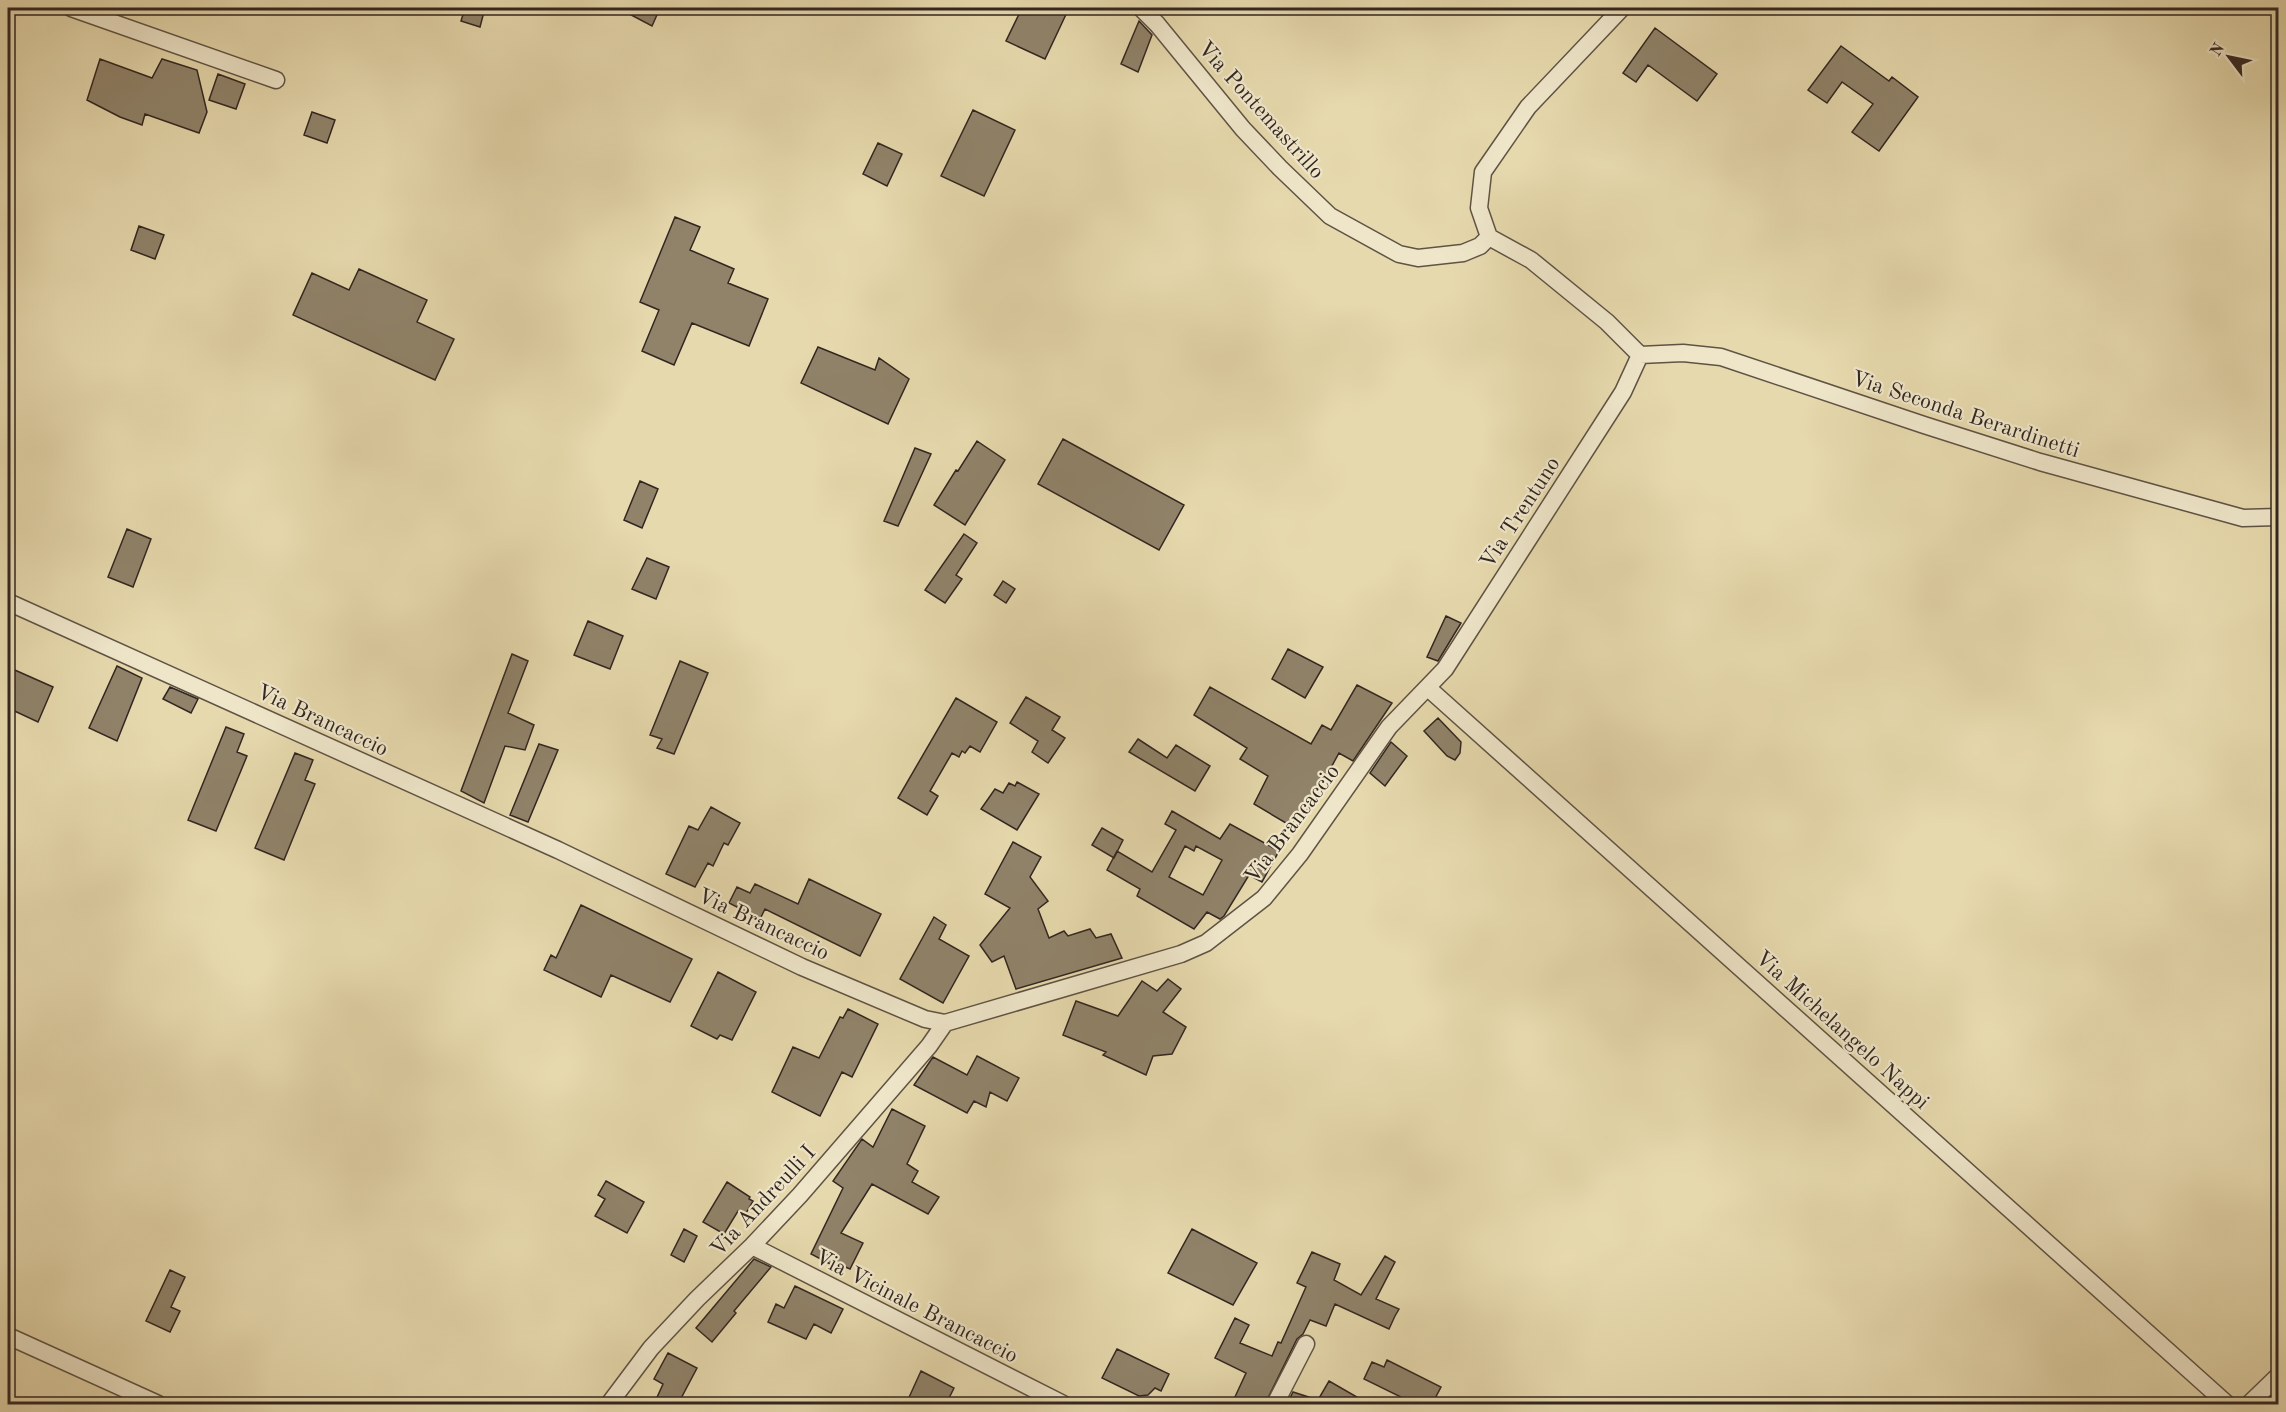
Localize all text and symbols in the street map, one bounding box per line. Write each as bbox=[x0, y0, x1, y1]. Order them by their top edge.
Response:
north arrow bbox=[2199, 27, 2259, 87]
street label: Via Pontemastrillo bbox=[1193, 37, 1328, 183]
text: N bbox=[2208, 40, 2228, 60]
street label: Via Seconda Berardinetti bbox=[1849, 368, 2082, 462]
street label: Via Trentuno bbox=[1477, 453, 1565, 573]
street label: Via Brancaccio bbox=[253, 681, 391, 761]
street label: Via Brancaccio bbox=[1241, 761, 1344, 888]
street label: Via Brancaccio bbox=[694, 885, 832, 965]
street label: Via Michelangelo Nappi bbox=[1751, 947, 1933, 1114]
street label: Via Andreulli I bbox=[707, 1142, 820, 1261]
street label: Via Vicinale Brancaccio bbox=[811, 1246, 1021, 1368]

